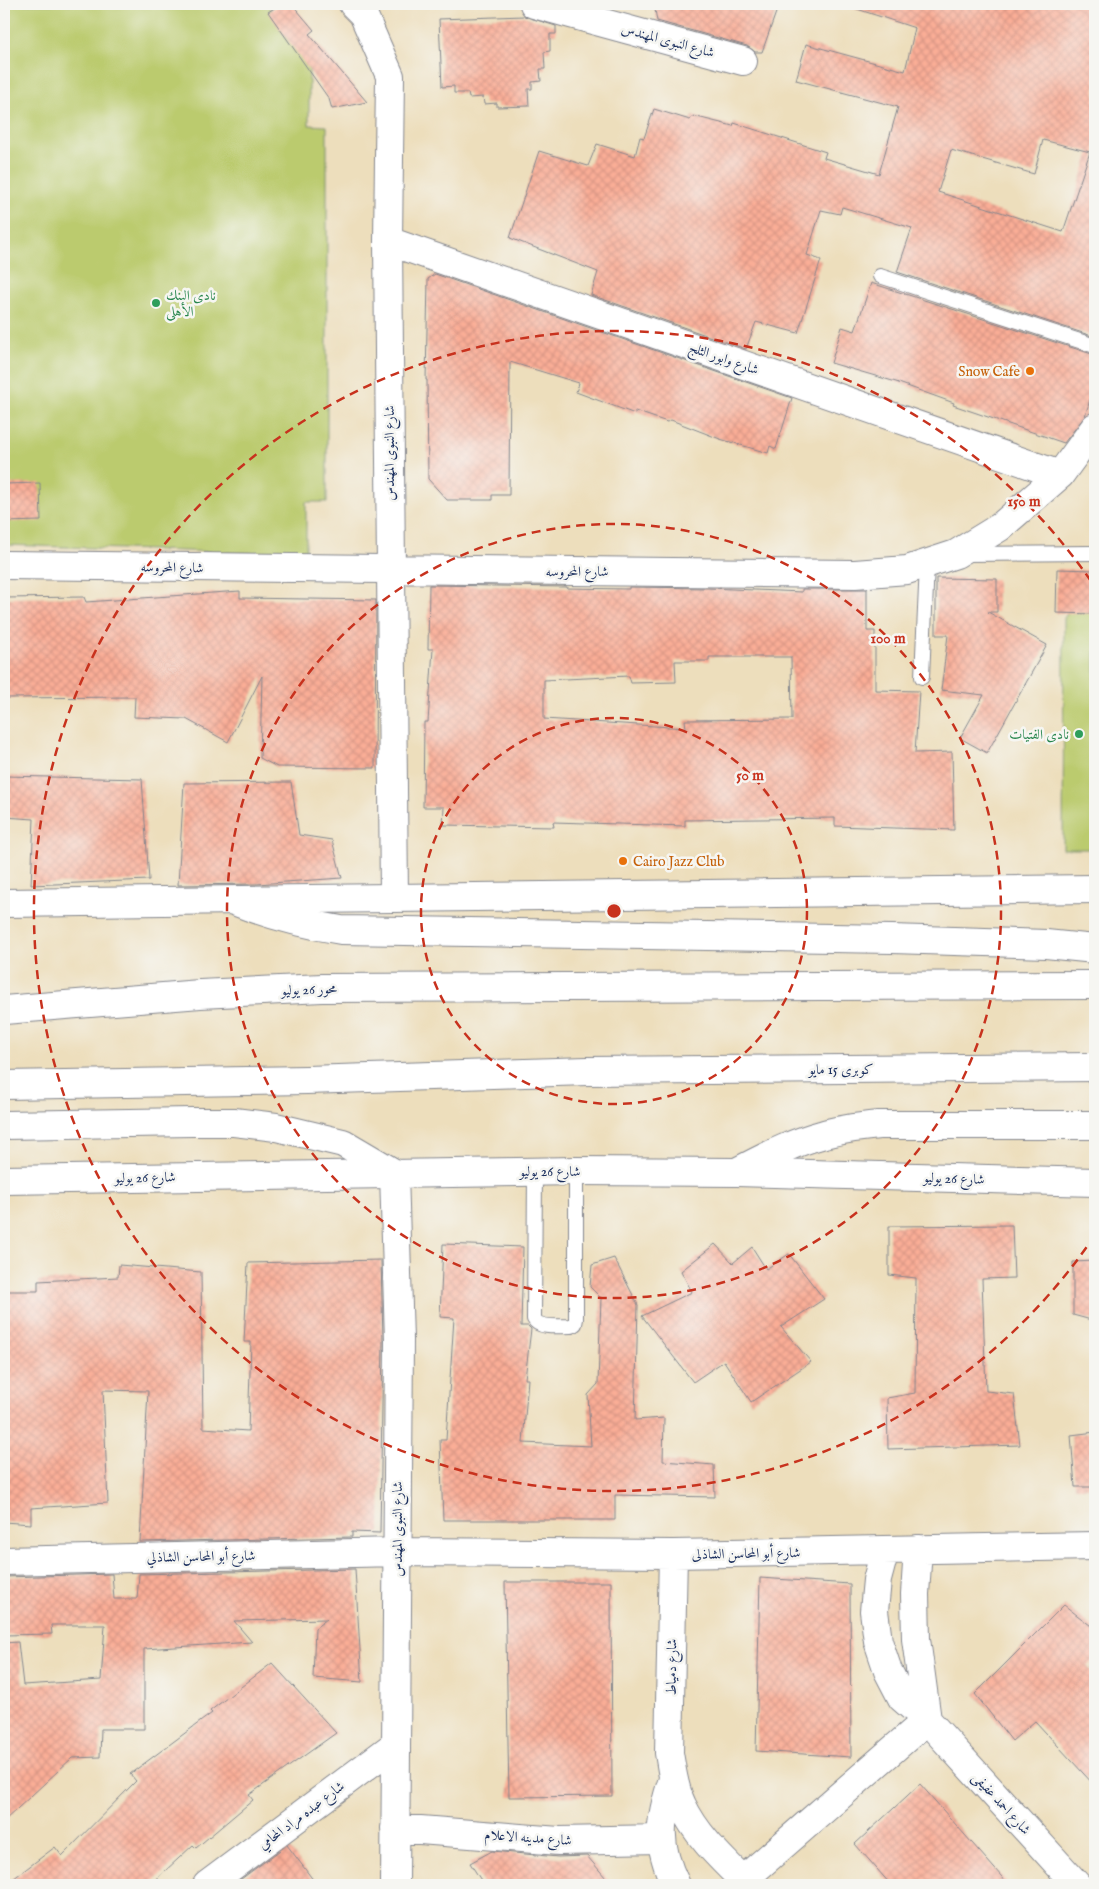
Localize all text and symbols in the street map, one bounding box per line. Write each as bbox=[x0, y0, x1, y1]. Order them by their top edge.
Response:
street label: شارع النبوى المهندس bbox=[619, 20, 716, 64]
place label: نادى البنك الأهلى bbox=[166, 287, 216, 321]
marker: نادى البنك الأهلى bbox=[150, 297, 162, 309]
street label: شارع وابور الثلج bbox=[685, 339, 761, 382]
place label: Snow Cafe bbox=[958, 363, 1021, 381]
marker: Snow Cafe bbox=[1024, 365, 1036, 377]
street label: شارع النبوى المهندس bbox=[381, 405, 401, 501]
text: 150 m bbox=[1007, 492, 1041, 511]
street label: شارع المحروسه bbox=[140, 558, 204, 580]
street label: شارع المحروسه bbox=[546, 563, 609, 583]
text: 100 m bbox=[870, 629, 906, 648]
place label: نادى الفتيات bbox=[1009, 726, 1069, 744]
marker: نادى الفتيات bbox=[1073, 728, 1085, 740]
text: 50 m bbox=[736, 766, 764, 785]
place label: Cairo Jazz Club bbox=[633, 853, 724, 871]
marker: Cairo Jazz Club bbox=[617, 855, 629, 867]
centre of rings bbox=[605, 902, 623, 920]
street label: محور 26 يوليو bbox=[279, 980, 338, 1000]
street label: كوبرى 15 مايو bbox=[806, 1061, 874, 1079]
street label: شارع 26 يوليو bbox=[517, 1163, 581, 1183]
street label: شارع 26 يوليو bbox=[112, 1168, 176, 1190]
street label: شارع 26 يوليو bbox=[921, 1169, 985, 1191]
street label: شارع النبوى المهندس bbox=[389, 1481, 409, 1577]
street label: شارع أبو المحاسن الشاذلى bbox=[691, 1542, 801, 1566]
street label: شارع أبو المحاسن الشاذلي bbox=[146, 1545, 256, 1569]
street label: شارع دمياط bbox=[663, 1638, 683, 1696]
street label: شارع احمد عفيفى bbox=[967, 1769, 1034, 1840]
street label: شارع عبده مراد المحامي bbox=[255, 1778, 350, 1856]
street label: شارع مدينه الاعلام bbox=[483, 1826, 572, 1853]

